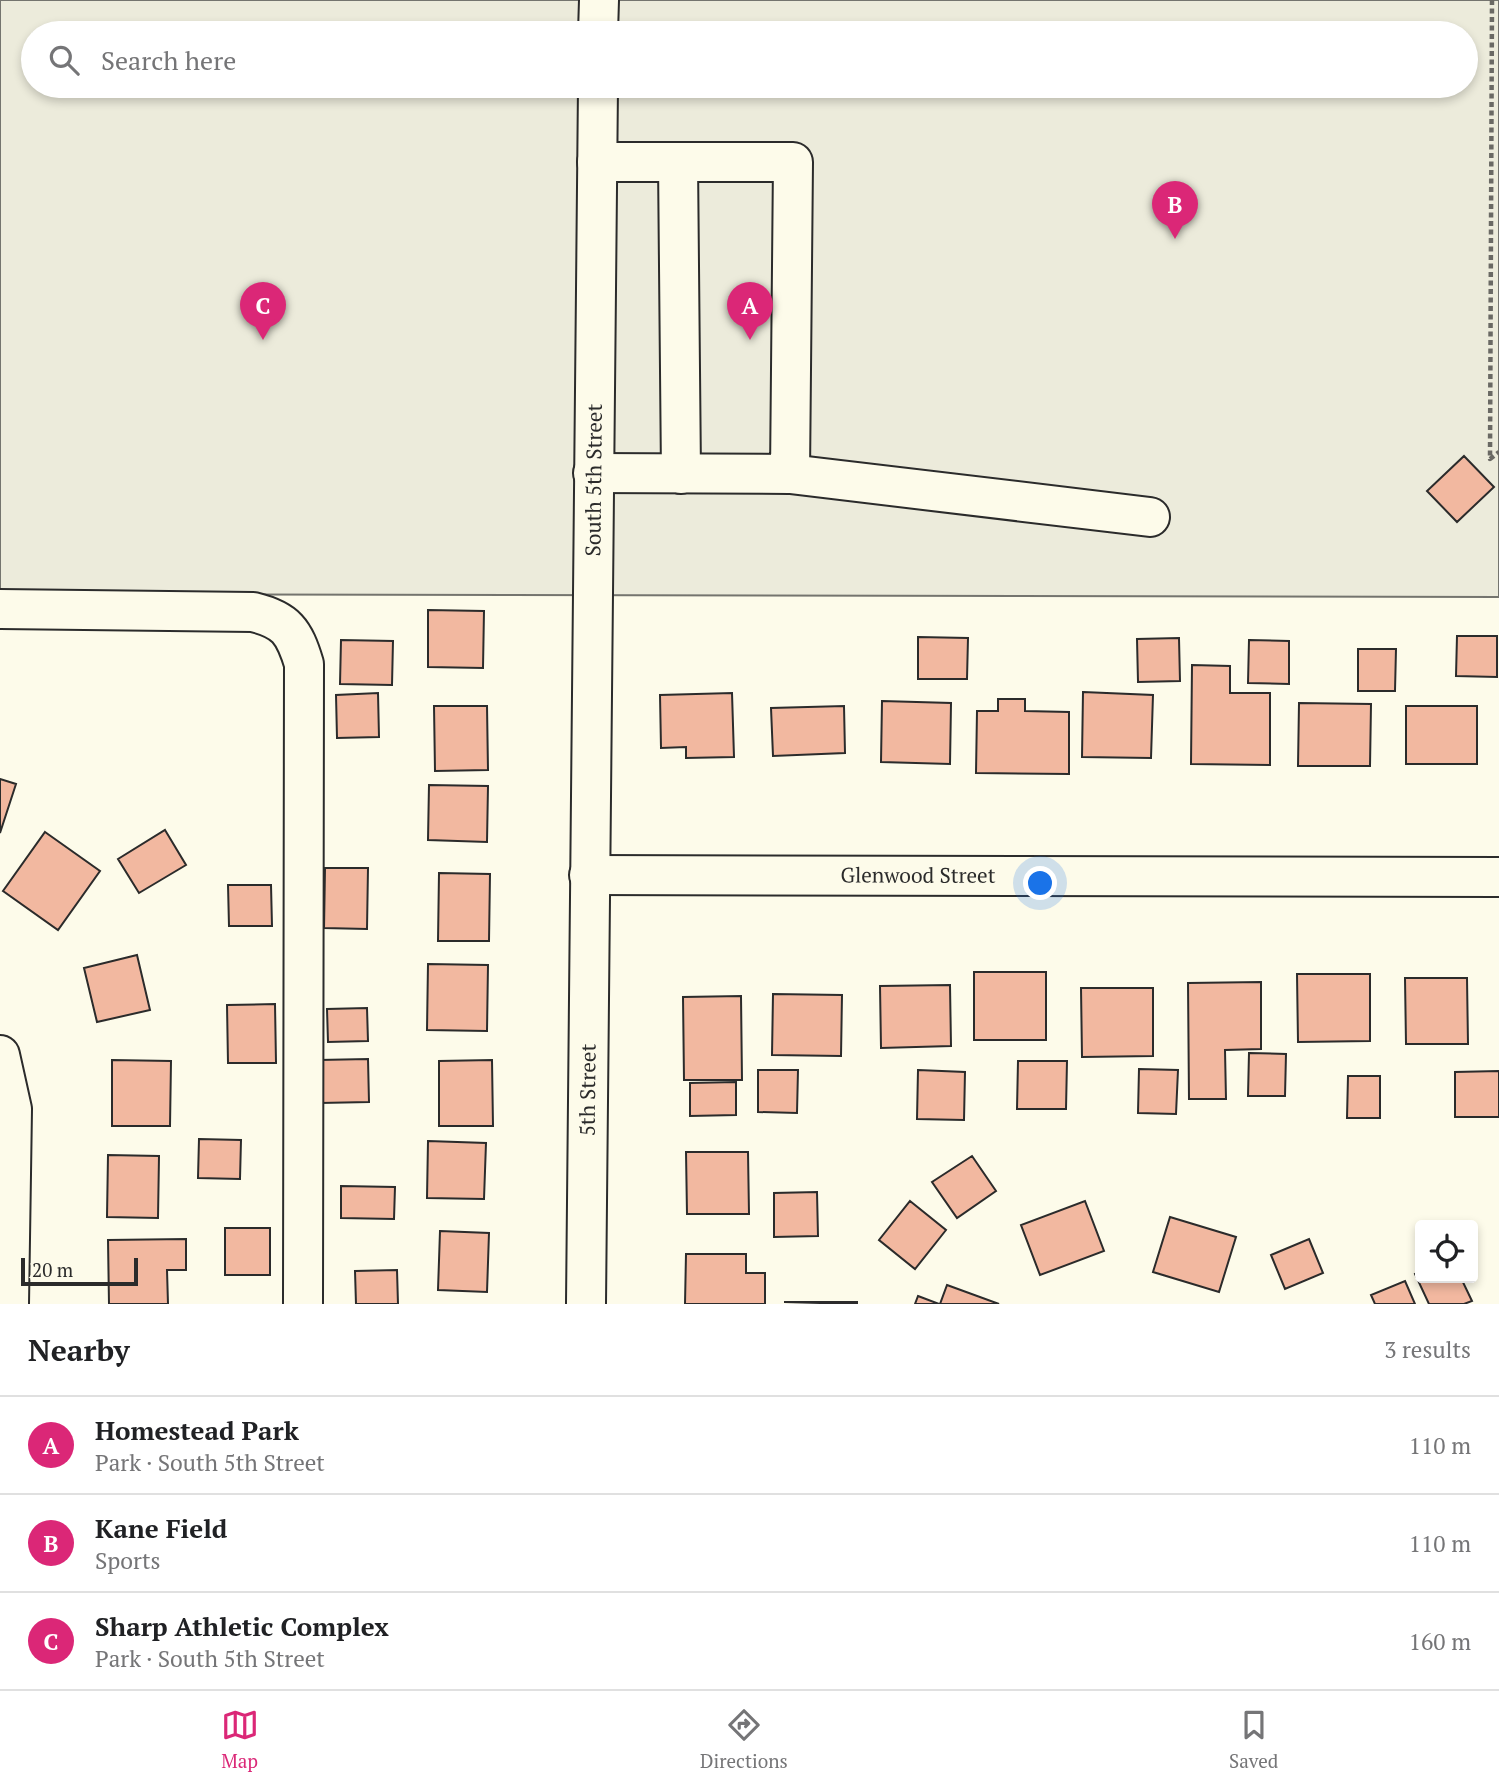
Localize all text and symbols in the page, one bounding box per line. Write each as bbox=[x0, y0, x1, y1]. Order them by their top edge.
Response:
search box bbox=[21, 21, 1478, 98]
icon: search bbox=[45, 41, 83, 79]
text: Search here bbox=[101, 43, 236, 77]
pin: B bbox=[1152, 181, 1198, 239]
pin: C bbox=[240, 282, 286, 340]
pin: A bbox=[727, 282, 773, 340]
street label: South 5th Street bbox=[578, 403, 608, 557]
street label: Glenwood Street bbox=[840, 861, 996, 889]
your location bbox=[1023, 866, 1057, 900]
street label: 5th Street bbox=[573, 1043, 602, 1136]
map controls bbox=[1415, 1220, 1478, 1283]
button: locate bbox=[1415, 1220, 1478, 1283]
scale bar bbox=[21, 1255, 138, 1287]
text: 20 m bbox=[32, 1257, 73, 1282]
text: Nearby bbox=[28, 1330, 130, 1370]
text: 3 results bbox=[1384, 1334, 1471, 1365]
text: Homestead Park bbox=[95, 1413, 299, 1447]
text: A bbox=[43, 1430, 59, 1461]
text: 110 m bbox=[1409, 1430, 1471, 1461]
text: Park · South 5th Street bbox=[95, 1447, 325, 1478]
text: Kane Field bbox=[95, 1511, 227, 1545]
text: B bbox=[44, 1528, 58, 1559]
text: 110 m bbox=[1409, 1528, 1471, 1559]
text: Sports bbox=[95, 1545, 160, 1576]
text: Sharp Athletic Complex bbox=[95, 1609, 389, 1643]
text: C bbox=[44, 1626, 59, 1657]
text: 160 m bbox=[1409, 1626, 1471, 1657]
text: Park · South 5th Street bbox=[95, 1643, 325, 1674]
tab: Map bbox=[221, 1706, 259, 1773]
tab: Directions bbox=[700, 1706, 788, 1773]
tab: Saved bbox=[1229, 1706, 1278, 1773]

